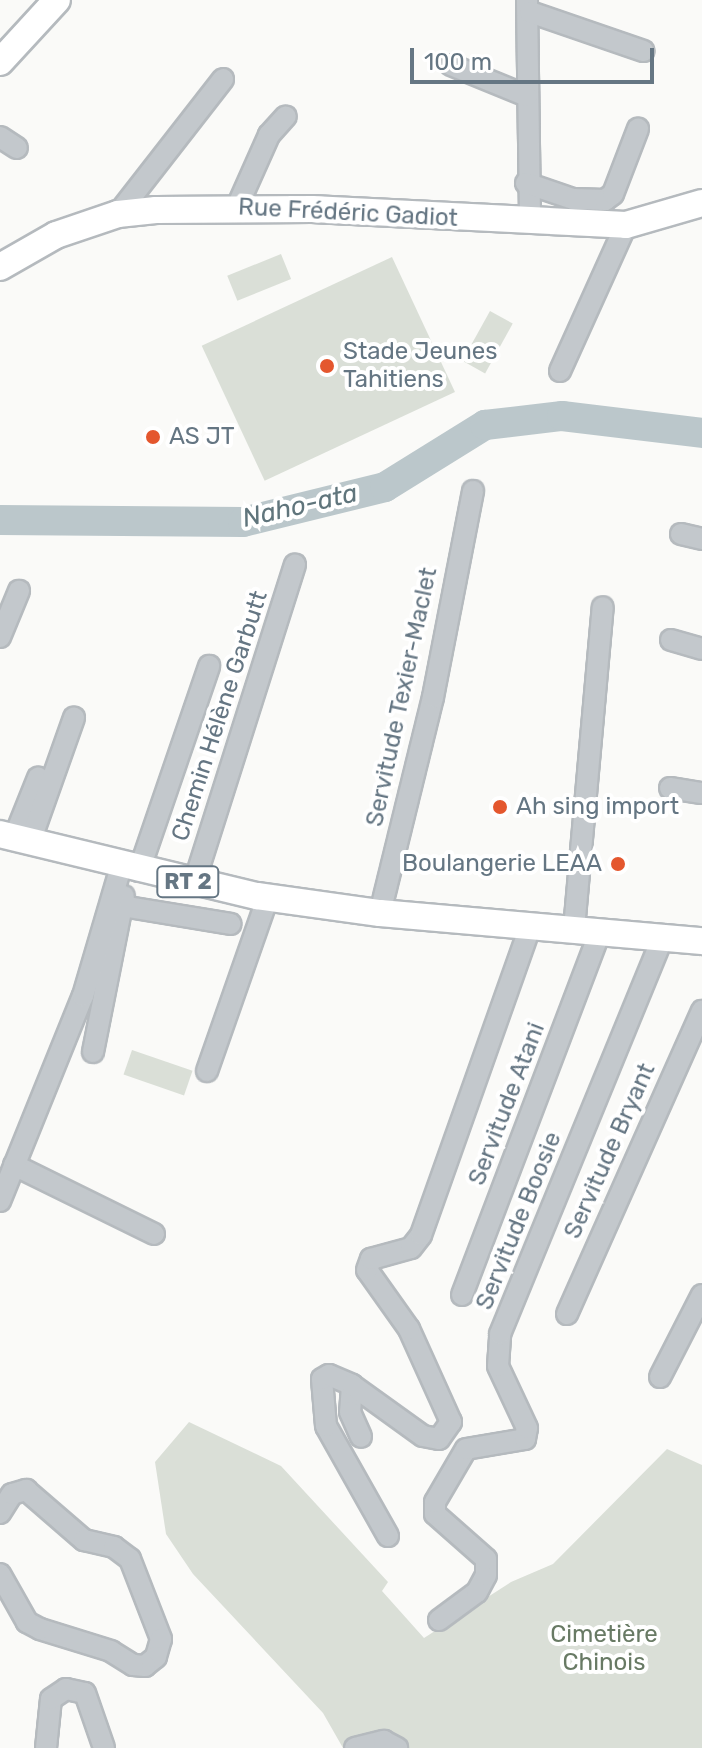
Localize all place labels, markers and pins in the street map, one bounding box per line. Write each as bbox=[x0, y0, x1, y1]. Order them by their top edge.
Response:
place label: Stade Jeunes Tahitiens bbox=[343, 338, 497, 394]
marker: Stade Jeunes Tahitiens bbox=[318, 357, 336, 375]
place label: AS JT bbox=[169, 423, 235, 451]
marker: AS JT bbox=[144, 428, 162, 446]
place label: Ah sing import bbox=[516, 793, 679, 821]
marker: Ah sing import bbox=[491, 798, 509, 816]
place label: Boulangerie LEAA bbox=[402, 850, 602, 878]
marker: Boulangerie LEAA bbox=[609, 855, 627, 873]

